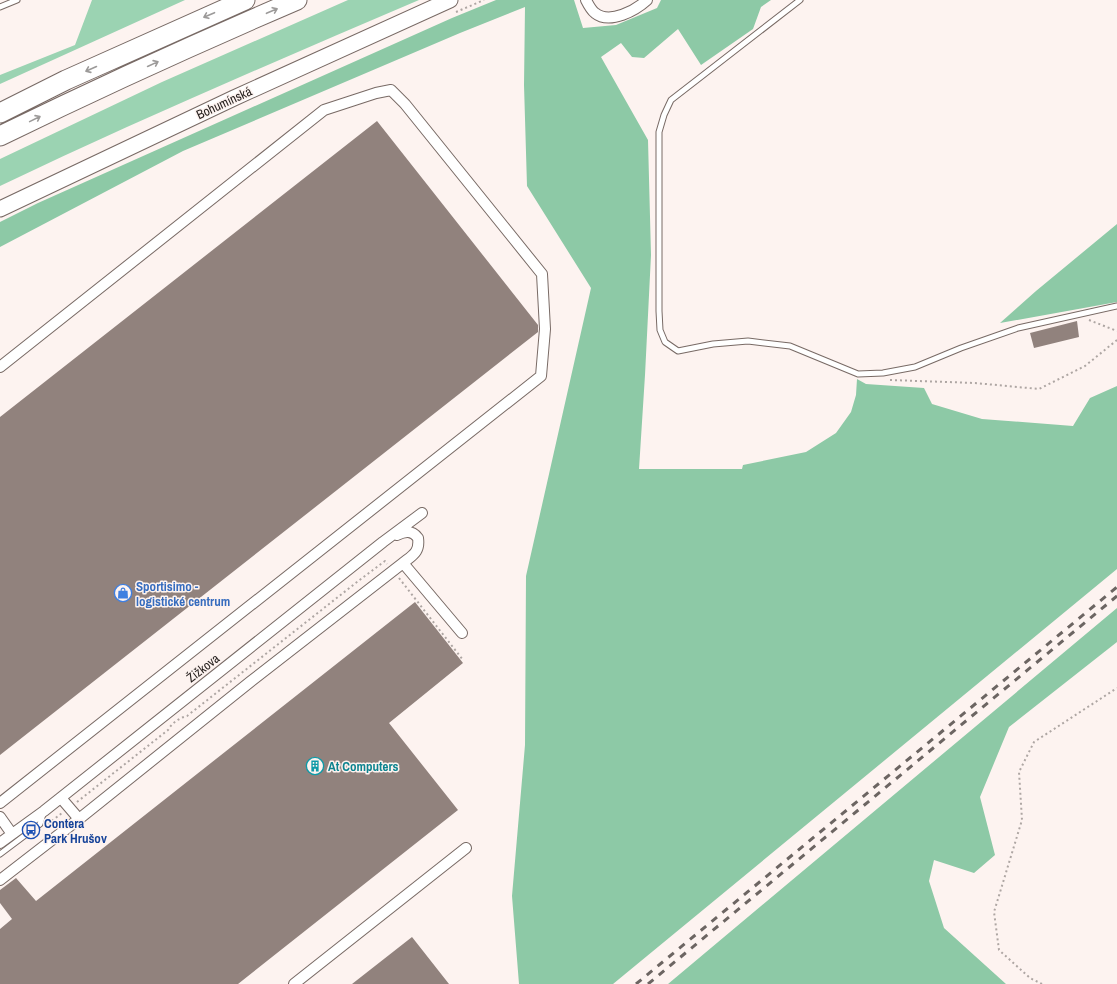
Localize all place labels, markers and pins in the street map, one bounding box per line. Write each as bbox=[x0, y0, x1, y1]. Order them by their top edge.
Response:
place label: Sportisimo - logistické centrum bbox=[136, 578, 230, 610]
shop icon: Sportisimo - logistické centrum bbox=[113, 583, 133, 603]
building icon: At Computers bbox=[305, 756, 325, 776]
place label: At Computers bbox=[328, 758, 399, 775]
place label: Contera Park Hrušov bbox=[44, 815, 107, 847]
bus stop icon: Contera Park Hrušov bbox=[21, 820, 41, 840]

